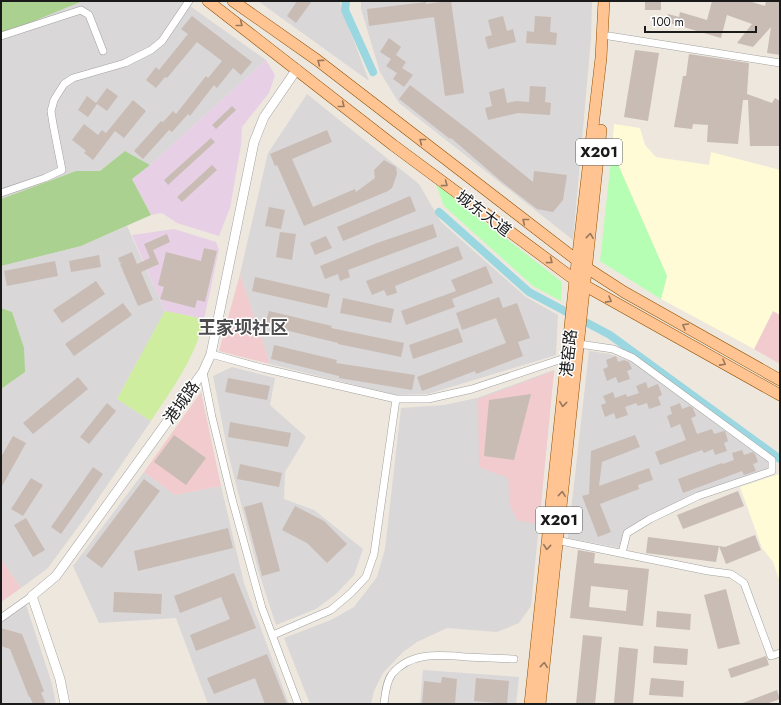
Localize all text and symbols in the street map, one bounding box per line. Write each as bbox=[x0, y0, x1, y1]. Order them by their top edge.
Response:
scale bar bbox=[645, 8, 756, 34]
text: 100 m bbox=[651, 13, 684, 31]
one-way arrow bbox=[235, 20, 242, 27]
one-way arrow bbox=[317, 59, 324, 66]
one-way arrow bbox=[337, 100, 344, 107]
one-way arrow bbox=[420, 139, 427, 146]
road number: X201 bbox=[576, 139, 622, 165]
one-way arrow bbox=[441, 179, 448, 186]
street label: 城东大道 bbox=[451, 185, 516, 242]
one-way arrow bbox=[523, 219, 530, 226]
one-way arrow bbox=[586, 233, 595, 239]
one-way arrow bbox=[545, 256, 552, 263]
one-way arrow bbox=[605, 295, 612, 303]
district label: 王家坝社区 bbox=[198, 315, 288, 341]
one-way arrow bbox=[682, 324, 689, 331]
street label: 港窑路 bbox=[555, 328, 582, 378]
one-way arrow bbox=[719, 358, 726, 365]
street label: 港城路 bbox=[158, 376, 205, 428]
one-way arrow bbox=[559, 401, 568, 407]
one-way arrow bbox=[557, 491, 566, 497]
road number: X201 bbox=[536, 507, 582, 533]
one-way arrow bbox=[543, 544, 552, 550]
one-way arrow bbox=[539, 662, 548, 668]

